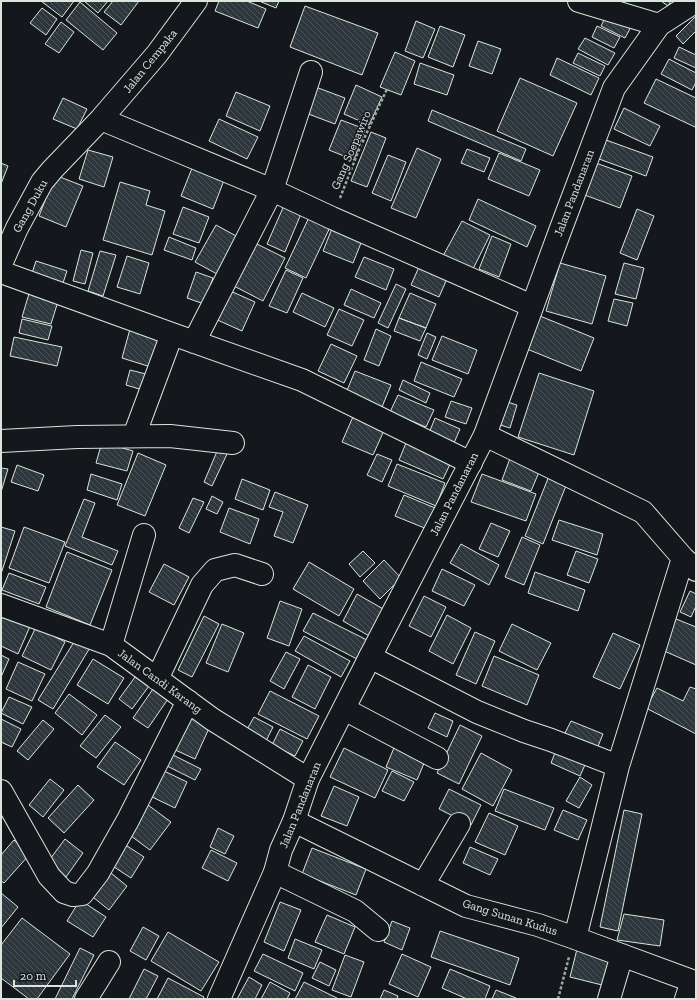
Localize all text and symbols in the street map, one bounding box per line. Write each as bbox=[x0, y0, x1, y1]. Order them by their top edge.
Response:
street label: Jalan Cempaka bbox=[120, 26, 180, 96]
street label: Gang Soepawiro bbox=[328, 108, 374, 192]
street label: Jalan Pandanaran bbox=[551, 148, 597, 238]
street label: Gang Duku bbox=[10, 177, 50, 235]
street label: Jalan Pandanaran bbox=[427, 450, 481, 538]
street label: Jalan Candi Karang bbox=[115, 646, 205, 716]
street label: Jalan Pandanaran bbox=[276, 760, 324, 850]
street label: Gang Sunan Kudus bbox=[461, 896, 559, 938]
scale bar bbox=[14, 962, 76, 988]
text: 20 m bbox=[20, 969, 47, 983]

